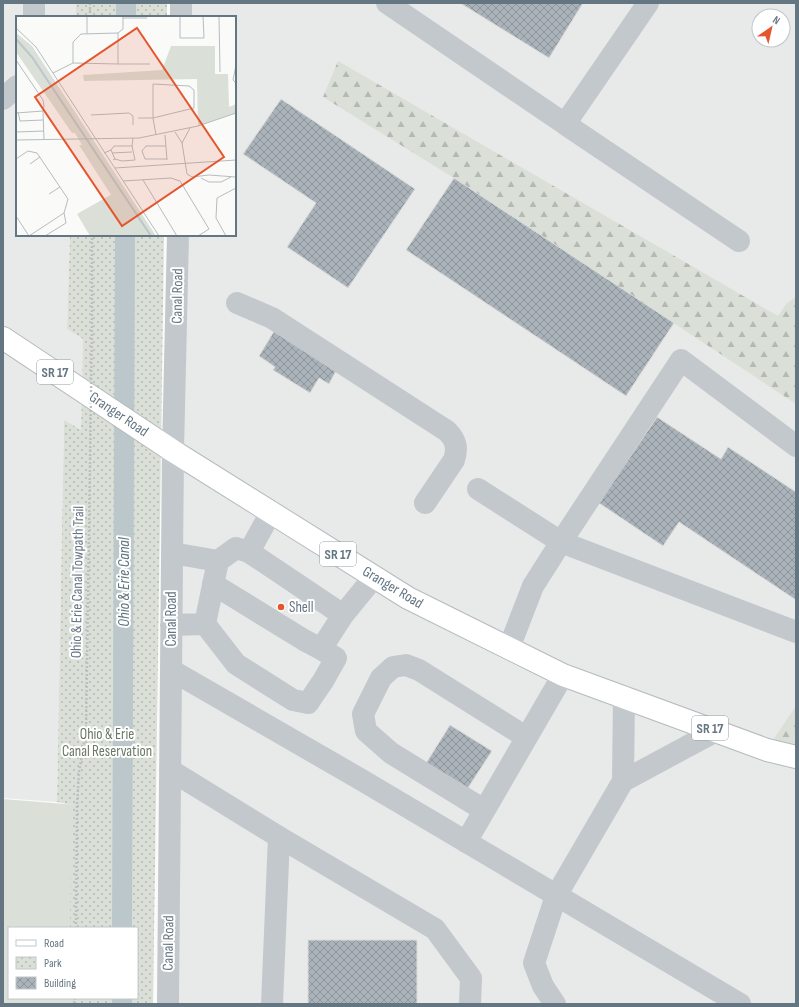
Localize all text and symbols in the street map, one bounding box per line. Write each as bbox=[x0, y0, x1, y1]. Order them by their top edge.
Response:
north arrow bbox=[751, 8, 791, 48]
text: N bbox=[770, 13, 782, 27]
inset map bbox=[16, 16, 236, 236]
street label: Canal Road bbox=[168, 268, 187, 324]
road number: SR 17 bbox=[37, 360, 73, 384]
street label: Granger Road bbox=[85, 388, 152, 441]
street label: Ohio & Erie Canal Towpath Trail bbox=[67, 506, 88, 658]
water label: Ohio & Erie Canal bbox=[115, 536, 134, 627]
road number: SR 17 bbox=[320, 542, 356, 566]
street label: Granger Road bbox=[359, 562, 427, 613]
street label: Canal Road bbox=[162, 591, 181, 647]
place label: Shell bbox=[289, 598, 313, 617]
marker: Shell bbox=[276, 602, 286, 612]
road number: SR 17 bbox=[692, 716, 728, 740]
park label: Ohio & Erie Canal Reservation bbox=[62, 725, 152, 761]
street label: Canal Road bbox=[159, 915, 178, 971]
legend bbox=[8, 927, 138, 999]
text: Road bbox=[44, 936, 64, 951]
text: Park bbox=[44, 956, 62, 971]
text: Building bbox=[44, 976, 76, 991]

